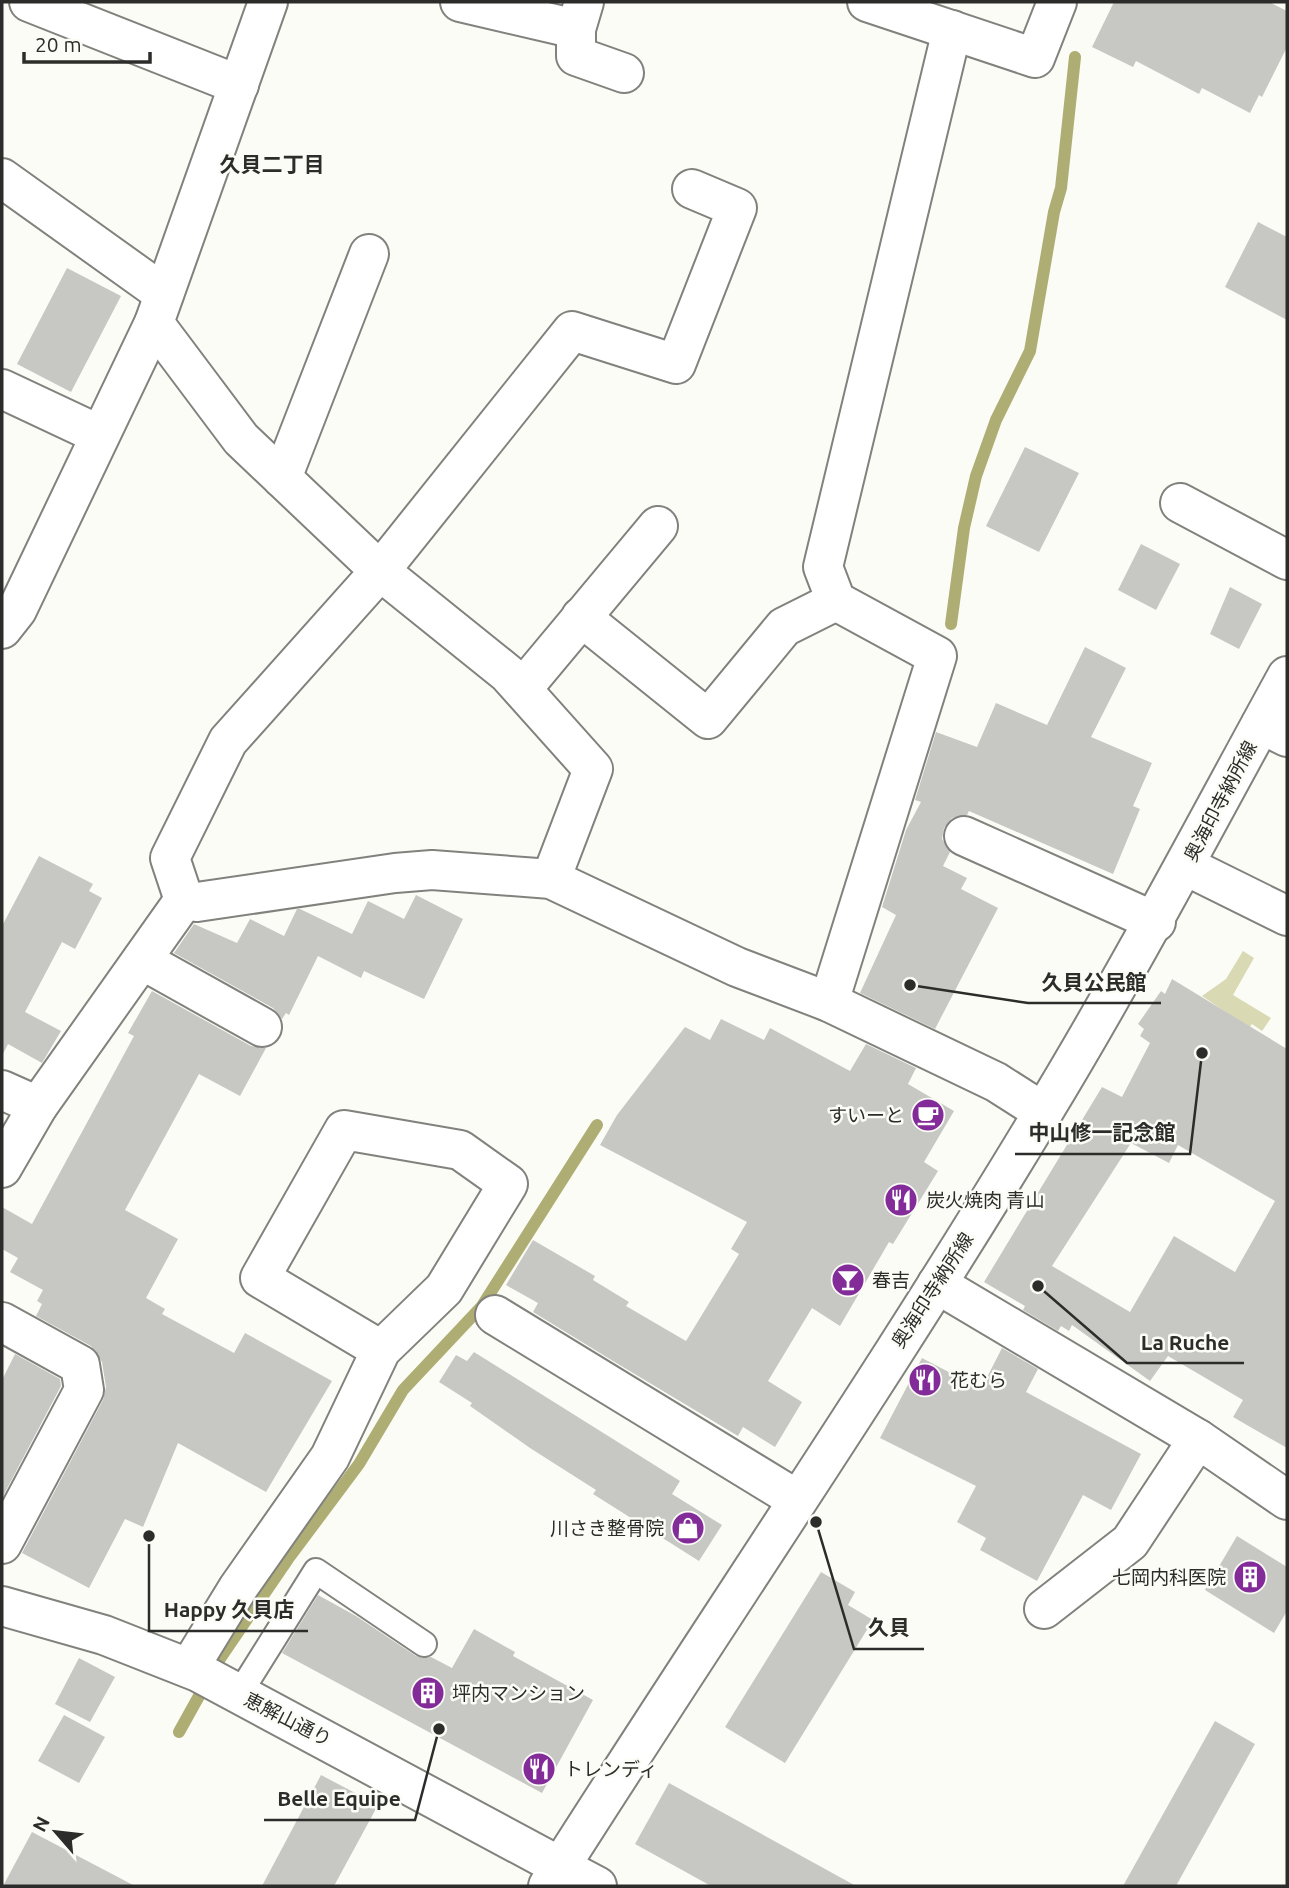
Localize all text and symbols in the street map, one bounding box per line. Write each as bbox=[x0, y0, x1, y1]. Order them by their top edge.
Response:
scale bar bbox=[24, 21, 150, 65]
text: 20 m bbox=[35, 32, 82, 56]
district label: 久貝二丁目 bbox=[220, 152, 325, 176]
street label: 奥海印寺納所線 bbox=[1179, 737, 1261, 865]
callout: 久貝公民館 bbox=[1028, 961, 1161, 1003]
text: 久貝公民館 bbox=[1042, 970, 1147, 994]
cafe icon: すいーと bbox=[909, 1096, 947, 1134]
place label: すいーと bbox=[828, 1104, 904, 1126]
callout: 中山修一記念館 bbox=[1015, 1112, 1190, 1154]
text: 中山修一記念館 bbox=[1029, 1120, 1176, 1144]
restaurant icon: 炭火焼肉 青山 bbox=[882, 1181, 920, 1219]
place label: 炭火焼肉 青山 bbox=[926, 1189, 1044, 1211]
street label: 奥海印寺納所線 bbox=[887, 1228, 977, 1352]
bar icon: 春吉 bbox=[829, 1261, 867, 1299]
place label: 春吉 bbox=[872, 1269, 910, 1291]
callout: La Ruche bbox=[1127, 1321, 1244, 1363]
text: La Ruche bbox=[1141, 1330, 1229, 1354]
restaurant icon: 花むら bbox=[906, 1361, 944, 1399]
place label: 花むら bbox=[950, 1369, 1007, 1391]
shop icon: 川さき整骨院 bbox=[669, 1509, 707, 1547]
place label: 川さき整骨院 bbox=[550, 1517, 664, 1539]
building icon: 七岡内科医院 bbox=[1231, 1558, 1269, 1596]
place label: 七岡内科医院 bbox=[1112, 1566, 1226, 1588]
callout: Happy 久貝店 bbox=[149, 1589, 308, 1631]
text: Happy 久貝店 bbox=[164, 1597, 294, 1621]
callout: 久貝 bbox=[854, 1607, 924, 1649]
text: 久貝 bbox=[868, 1615, 910, 1639]
building icon: 坪内マンション bbox=[409, 1674, 447, 1712]
place label: 坪内マンション bbox=[452, 1682, 585, 1704]
street label: 恵解山通り bbox=[241, 1688, 335, 1750]
restaurant icon: トレンディ bbox=[520, 1750, 558, 1788]
place label: トレンディ bbox=[564, 1758, 658, 1780]
callout: Belle Equipe bbox=[264, 1778, 415, 1820]
text: Belle Equipe bbox=[277, 1786, 401, 1810]
north arrow bbox=[21, 1797, 91, 1867]
text: N bbox=[28, 1813, 54, 1835]

